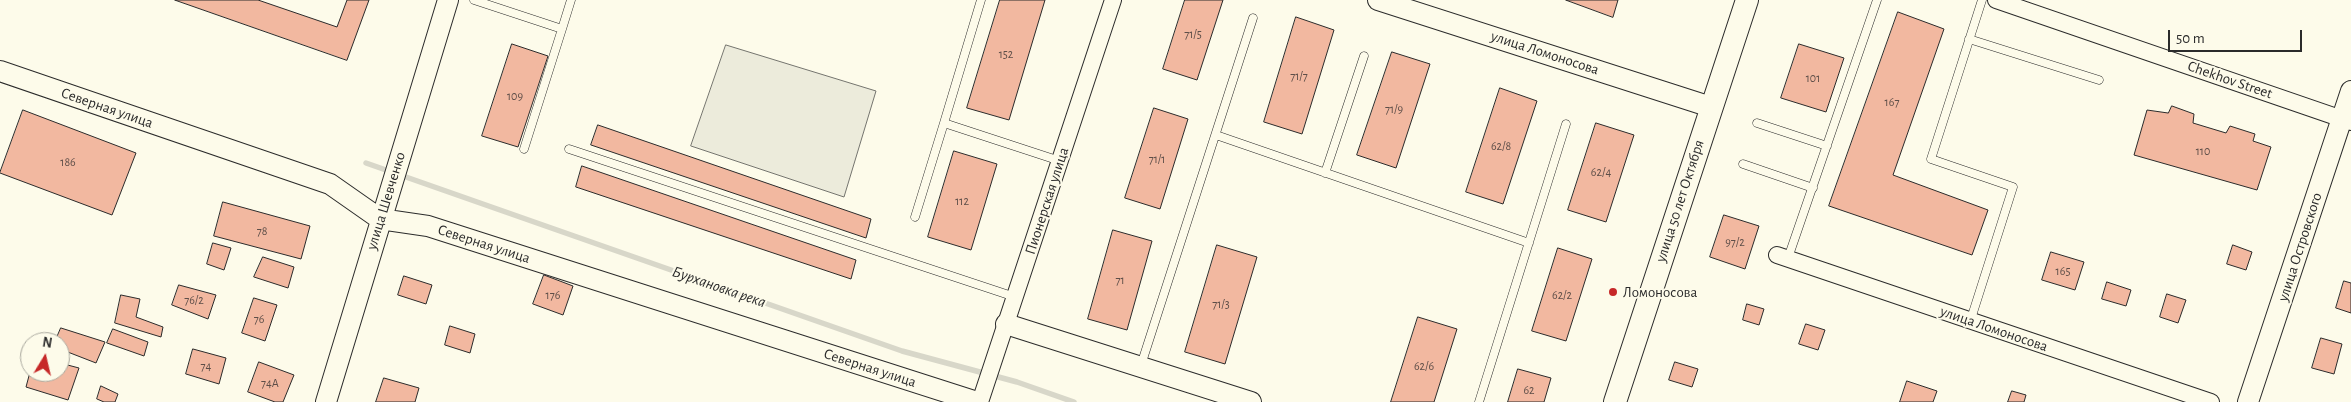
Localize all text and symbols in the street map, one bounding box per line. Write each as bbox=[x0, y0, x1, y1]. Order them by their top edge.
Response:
scale bar bbox=[2171, 20, 2305, 52]
house number: 71/5 bbox=[1184, 27, 1202, 41]
street label: улица Ломоносова bbox=[1489, 27, 1601, 79]
text: 50 m bbox=[2176, 31, 2205, 46]
house number: 152 bbox=[999, 47, 1013, 61]
street label: Chekhov Street bbox=[2185, 57, 2275, 103]
house number: 71/7 bbox=[1290, 69, 1308, 83]
house number: 101 bbox=[1806, 71, 1820, 85]
street label: Северная улица bbox=[59, 84, 155, 132]
house number: 109 bbox=[507, 89, 523, 103]
house number: 167 bbox=[1885, 95, 1899, 109]
house number: 71/9 bbox=[1385, 102, 1403, 116]
street label: улица 50 лет Октября bbox=[1652, 138, 1708, 264]
house number: 62/8 bbox=[1491, 139, 1511, 153]
house number: 110 bbox=[2196, 144, 2210, 158]
street label: Пионерская улица bbox=[1021, 145, 1073, 257]
street label: улица Шевченко bbox=[363, 150, 409, 252]
house number: 71/1 bbox=[1149, 152, 1165, 166]
house number: 186 bbox=[60, 155, 76, 169]
house number: 62/4 bbox=[1591, 165, 1611, 179]
street label: улица Островского bbox=[2274, 190, 2326, 304]
house number: 112 bbox=[955, 194, 969, 208]
street label: Северная улица bbox=[435, 221, 533, 267]
house number: 78 bbox=[257, 224, 267, 238]
house number: 97/2 bbox=[1725, 235, 1745, 249]
water label: Бурхановка река bbox=[670, 262, 768, 312]
house number: 165 bbox=[2056, 264, 2070, 278]
house number: 71 bbox=[1115, 273, 1125, 287]
place label: Ломоносова bbox=[1623, 283, 1697, 301]
marker: Ломоносова bbox=[1607, 286, 1619, 298]
house number: 176 bbox=[546, 288, 560, 302]
house number: 62/2 bbox=[1552, 288, 1572, 302]
house number: 76/2 bbox=[184, 293, 204, 307]
house number: 71/3 bbox=[1212, 297, 1230, 311]
street label: улица Ломоносова bbox=[1938, 302, 2050, 356]
house number: 76 bbox=[254, 312, 264, 326]
north arrow bbox=[20, 332, 70, 382]
text: N bbox=[41, 335, 53, 351]
street label: Северная улица bbox=[821, 345, 919, 391]
house number: 74 bbox=[201, 359, 211, 373]
house number: 62/6 bbox=[1414, 359, 1434, 373]
house number: 74А bbox=[261, 376, 279, 390]
house number: 62 bbox=[1523, 383, 1535, 397]

